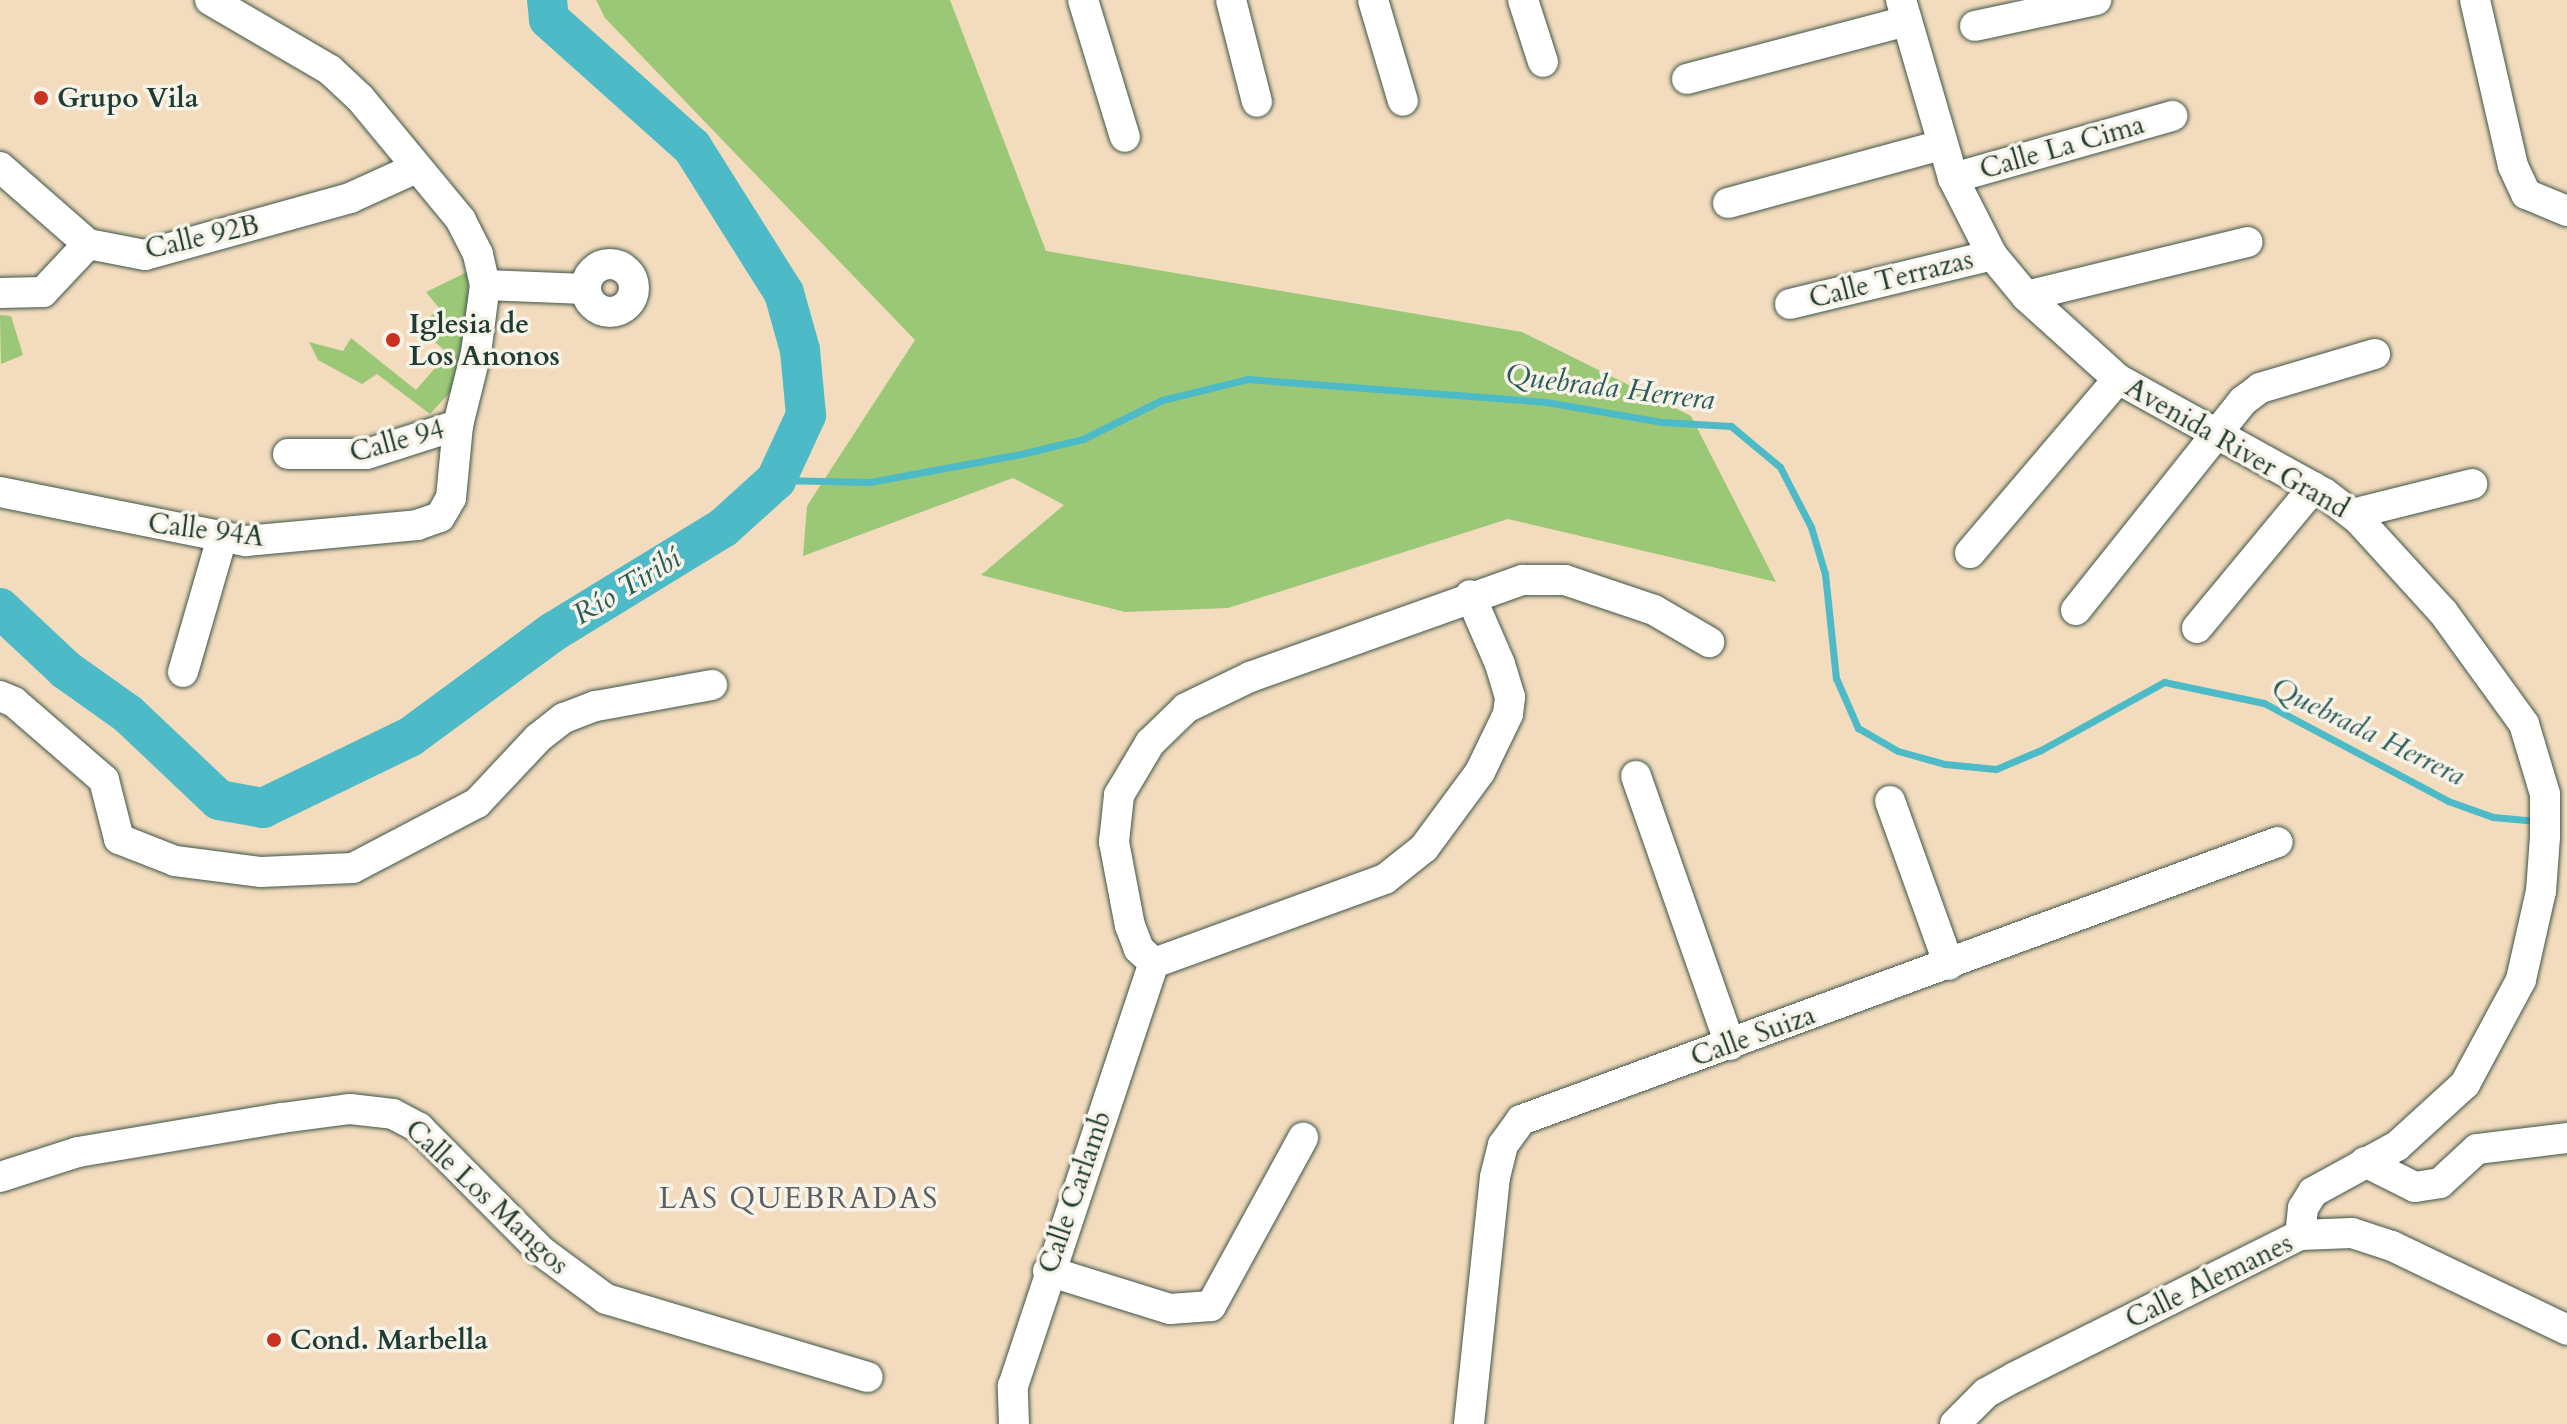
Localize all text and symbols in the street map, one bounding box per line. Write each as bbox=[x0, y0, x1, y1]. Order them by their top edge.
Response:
place label: Grupo Vila bbox=[57, 81, 199, 115]
marker: Grupo Vila bbox=[32, 89, 50, 107]
street label: Calle La Cima bbox=[1976, 107, 2148, 187]
street label: Calle 92B bbox=[142, 208, 262, 266]
street label: Calle Terrazas bbox=[1806, 242, 1976, 316]
place label: Iglesia de Los Anonos bbox=[409, 307, 560, 373]
marker: Iglesia de Los Anonos bbox=[384, 331, 402, 349]
water label: Quebrada Herrera bbox=[1503, 357, 1717, 419]
street label: Avenida River Grand bbox=[2119, 370, 2355, 526]
street label: Calle 94 bbox=[346, 412, 448, 470]
street label: Calle 94A bbox=[146, 506, 266, 554]
water label: Río Tiribí bbox=[567, 541, 687, 633]
water label: Quebrada Herrera bbox=[2266, 670, 2470, 794]
street label: Calle Suiza bbox=[1686, 998, 1820, 1074]
street label: Calle Carlamb bbox=[1032, 1106, 1118, 1278]
street label: Calle Los Mangos bbox=[398, 1113, 576, 1281]
district label: LAS QUEBRADAS bbox=[659, 1181, 939, 1217]
street label: Calle Alemanes bbox=[2120, 1226, 2298, 1336]
place label: Cond. Marbella bbox=[290, 1323, 488, 1357]
marker: Cond. Marbella bbox=[265, 1331, 283, 1349]

